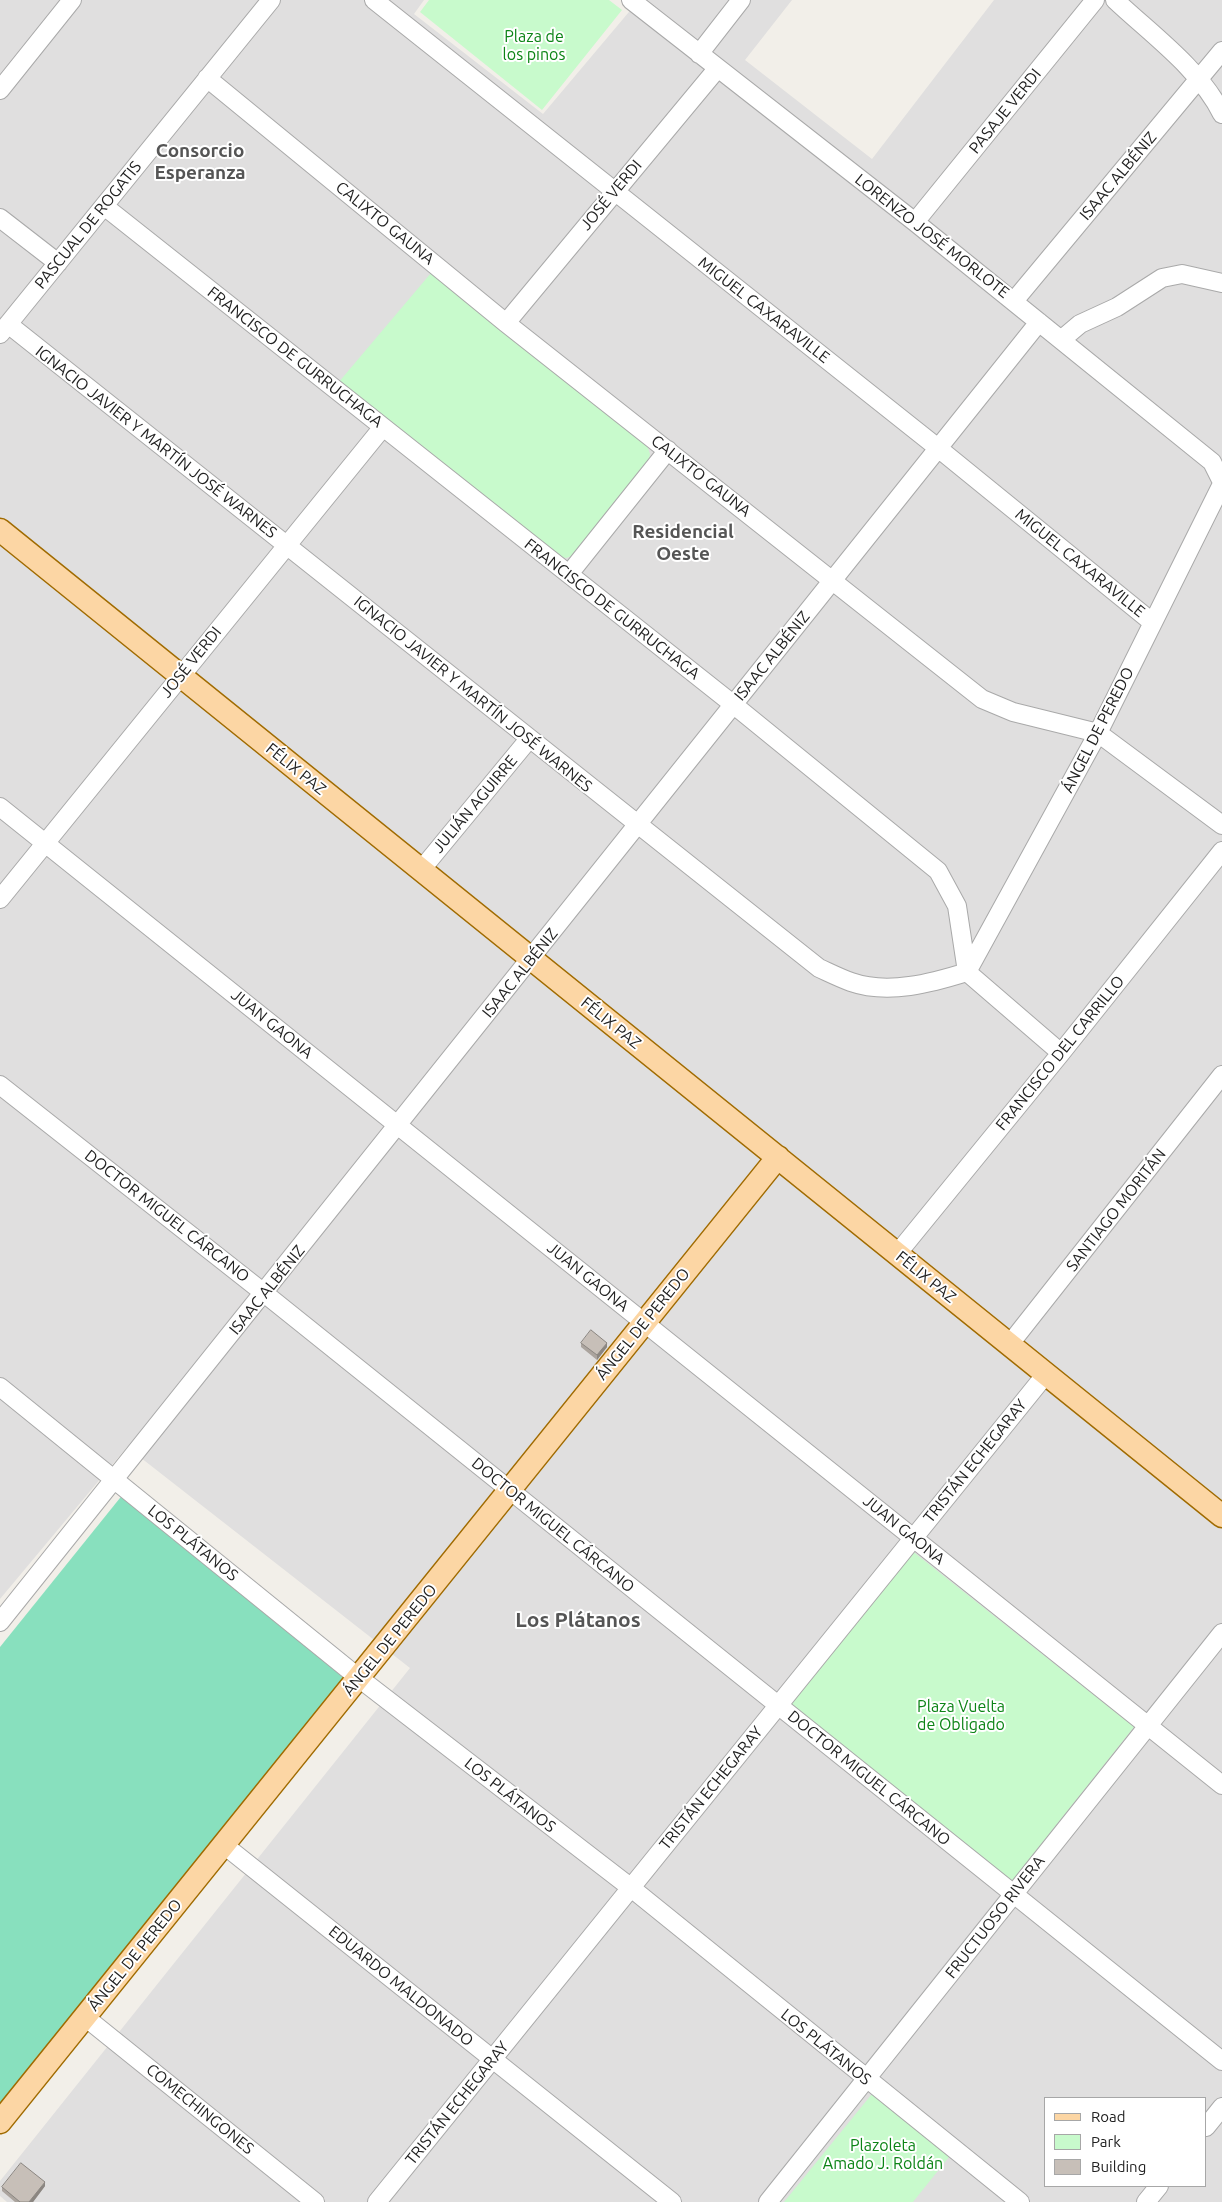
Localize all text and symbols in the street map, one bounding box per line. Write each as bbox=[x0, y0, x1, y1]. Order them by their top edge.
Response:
park label: Plaza de los pinos bbox=[503, 27, 565, 65]
street label: PASAJE VERDI bbox=[965, 65, 1045, 157]
street label: ISAAC ALBÉNIZ bbox=[1075, 128, 1161, 224]
district label: Consorcio Esperanza bbox=[154, 140, 246, 184]
street label: JOSÉ VERDI bbox=[576, 156, 646, 234]
street label: PASCUAL DE ROGATIS bbox=[31, 157, 145, 293]
street label: LORENZO JOSÉ MORLOTE bbox=[851, 170, 1013, 302]
street label: CALIXTO GAUNA bbox=[332, 177, 438, 269]
street label: MIGUEL CAXARAVILLE bbox=[694, 253, 834, 367]
street label: FRANCISCO DE GURRUCHAGA bbox=[203, 283, 387, 431]
street label: IGNACIO JAVIER Y MARTÍN JOSÉ WARNES bbox=[31, 342, 281, 542]
street label: CALIXTO GAUNA bbox=[647, 431, 755, 521]
street label: MIGUEL CAXARAVILLE bbox=[1011, 505, 1149, 621]
district label: Residencial Oeste bbox=[632, 521, 734, 565]
street label: FRANCISCO DE GURRUCHAGA bbox=[520, 535, 704, 683]
street label: IGNACIO JAVIER Y MARTÍN JOSÉ WARNES bbox=[350, 592, 596, 796]
street label: ISAAC ALBÉNIZ bbox=[730, 607, 814, 705]
street label: JOSÉ VERDI bbox=[157, 623, 225, 701]
street label: ÁNGEL DE PEREDO bbox=[1058, 664, 1138, 796]
street label: FÉLIX PAZ bbox=[262, 739, 330, 799]
street label: JULIÁN AGUIRRE bbox=[429, 751, 521, 857]
street label: ISAAC ALBÉNIZ bbox=[478, 924, 562, 1022]
street label: FRANCISCO DEL CARRILLO bbox=[992, 972, 1128, 1134]
street label: JUAN GAONA bbox=[227, 985, 317, 1063]
street label: FÉLIX PAZ bbox=[577, 993, 645, 1053]
street label: SANTIAGO MORITÁN bbox=[1062, 1145, 1170, 1275]
street label: DOCTOR MIGUEL CÁRCANO bbox=[81, 1146, 253, 1286]
street label: JUAN GAONA bbox=[543, 1238, 633, 1316]
street label: ISAAC ALBÉNIZ bbox=[225, 1241, 309, 1339]
street label: FÉLIX PAZ bbox=[892, 1247, 960, 1307]
street label: ÁNGEL DE PEREDO bbox=[592, 1264, 694, 1384]
street label: TRISTÁN ECHEGARAY bbox=[919, 1395, 1031, 1527]
street label: DOCTOR MIGUEL CÁRCANO bbox=[468, 1453, 638, 1597]
street label: JUAN GAONA bbox=[859, 1491, 949, 1569]
street label: LOS PLÁTANOS bbox=[144, 1501, 242, 1585]
street label: ÁNGEL DE PEREDO bbox=[339, 1580, 441, 1700]
district label: Los Plátanos bbox=[515, 1607, 641, 1633]
park label: Plaza Vuelta de Obligado bbox=[917, 1697, 1005, 1735]
street label: DOCTOR MIGUEL CÁRCANO bbox=[784, 1706, 954, 1850]
street label: TRISTÁN ECHEGARAY bbox=[655, 1722, 767, 1854]
street label: LOS PLÁTANOS bbox=[461, 1753, 559, 1837]
street label: FRUCTUOSO RIVERA bbox=[941, 1852, 1049, 1982]
street label: ÁNGEL DE PEREDO bbox=[84, 1895, 186, 2015]
street label: EDUARDO MALDONADO bbox=[325, 1922, 477, 2050]
street label: LOS PLÁTANOS bbox=[777, 2005, 875, 2089]
street label: TRISTÁN ECHEGARAY bbox=[401, 2037, 513, 2169]
street label: COMECHINGONES bbox=[142, 2060, 258, 2158]
legend bbox=[1044, 2097, 1207, 2187]
text: Road bbox=[1091, 2108, 1126, 2125]
text: Park bbox=[1091, 2133, 1121, 2150]
park label: Plazoleta Amado J. Roldán bbox=[823, 2136, 943, 2174]
text: Building bbox=[1091, 2158, 1146, 2175]

